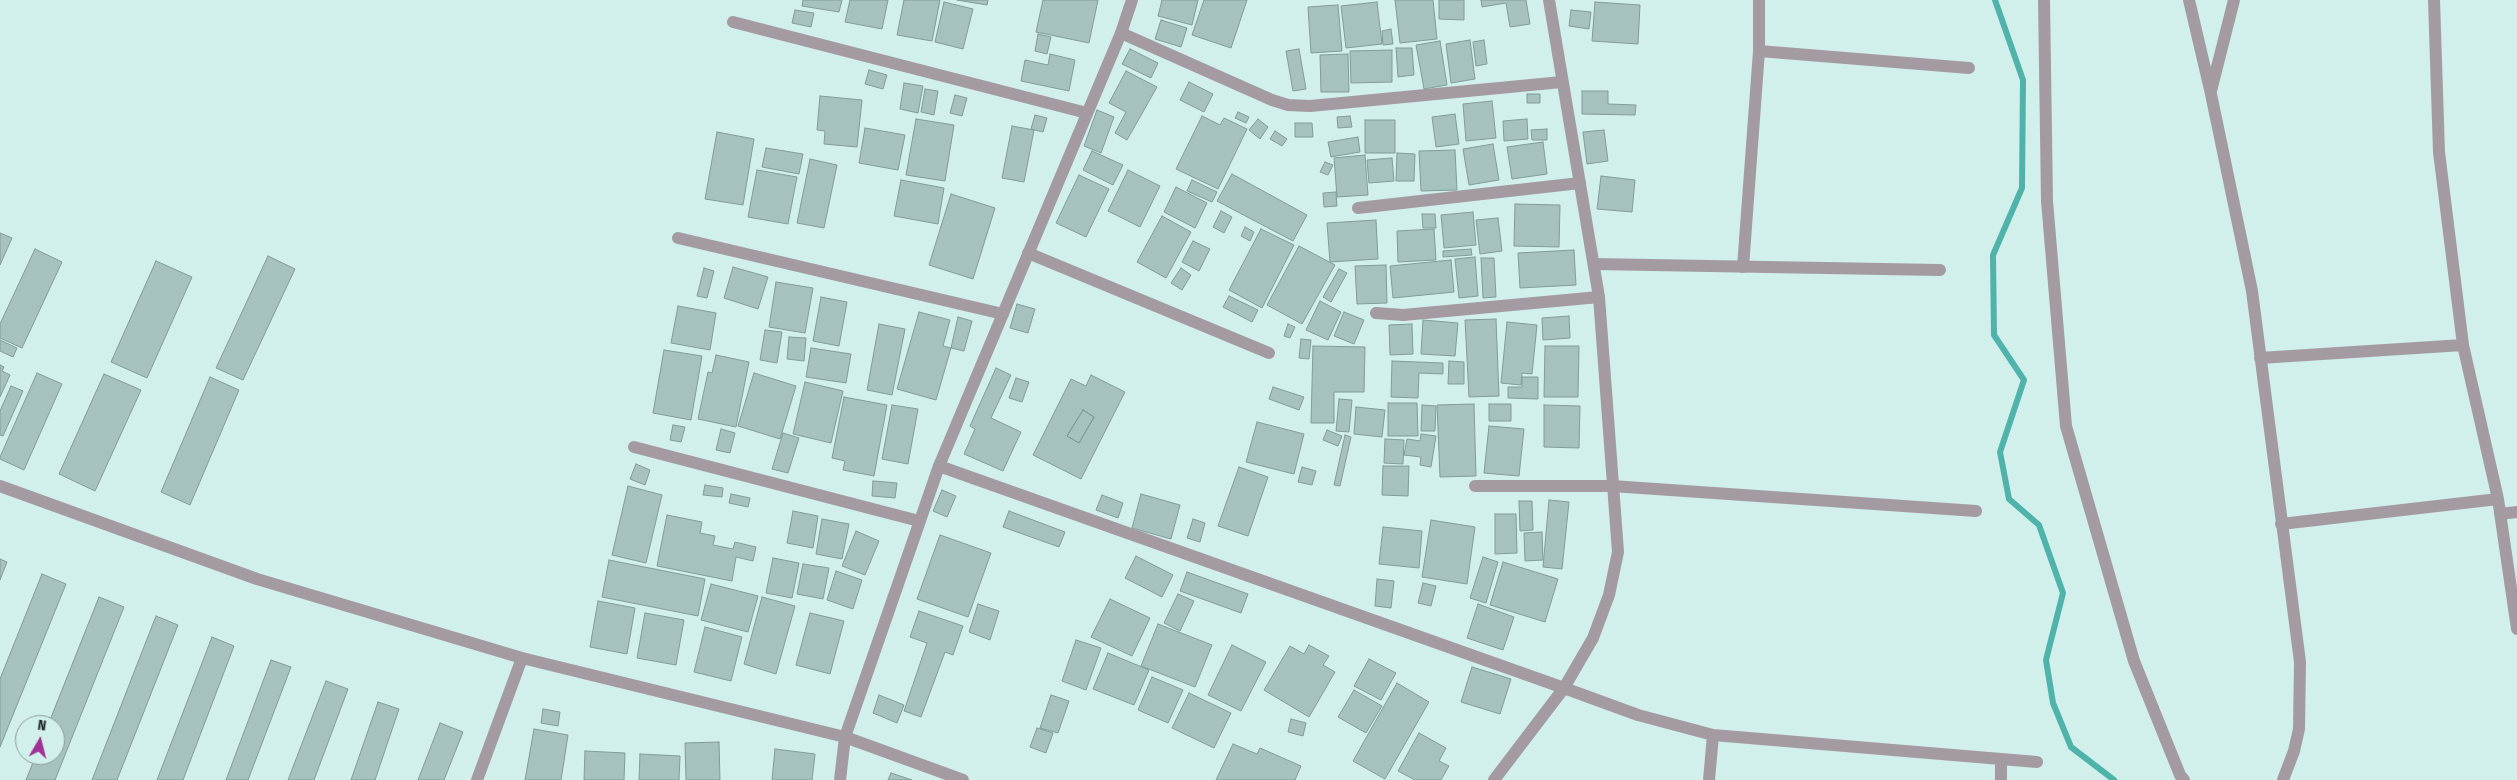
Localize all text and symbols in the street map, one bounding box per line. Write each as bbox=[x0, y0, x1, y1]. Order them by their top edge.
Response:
north arrow bbox=[15, 715, 65, 765]
text: N bbox=[37, 717, 47, 735]

